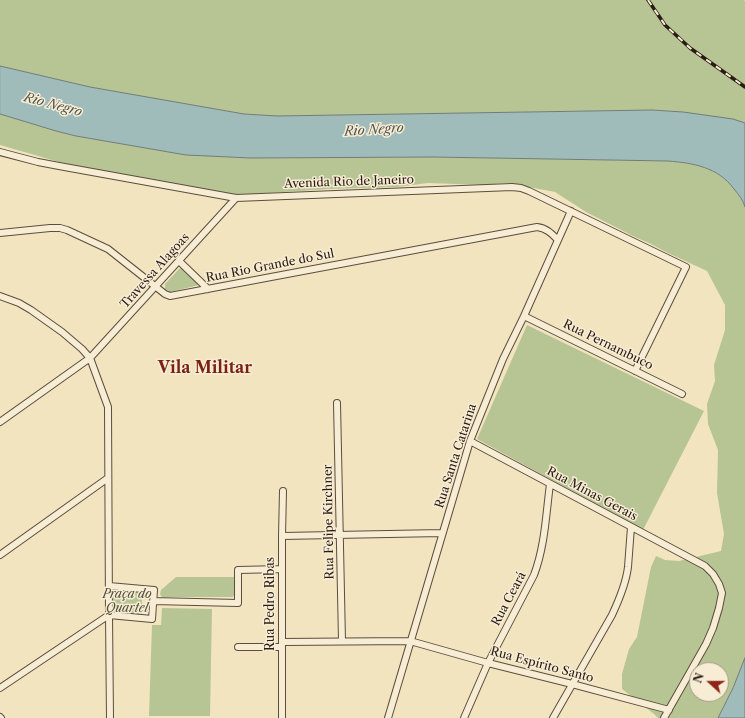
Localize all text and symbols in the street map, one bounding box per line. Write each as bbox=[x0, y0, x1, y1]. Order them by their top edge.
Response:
water label: Rio Negro bbox=[22, 90, 84, 120]
water label: Rio Negro bbox=[344, 120, 404, 140]
street label: Avenida Rio de Janeiro bbox=[284, 173, 414, 191]
street label: Travessa Alagoas bbox=[117, 230, 193, 312]
street label: Rua Rio Grande do Sul bbox=[205, 246, 335, 286]
street label: Rua Pernambuco bbox=[561, 317, 655, 373]
district label: Vila Militar bbox=[158, 358, 252, 378]
street label: Rua Santa Catarina bbox=[432, 402, 480, 510]
street label: Rua Felipe Kirchner bbox=[321, 464, 337, 580]
street label: Rua Minas Gerais bbox=[544, 464, 640, 524]
street label: Rua Pedro Ribas bbox=[264, 557, 278, 651]
street label: Rua Ceará bbox=[489, 569, 529, 629]
park label: Praça do Quartel bbox=[102, 588, 152, 616]
street label: Rua Espírito Santo bbox=[489, 644, 595, 686]
north arrow bbox=[689, 662, 729, 702]
text: N bbox=[690, 671, 707, 685]

